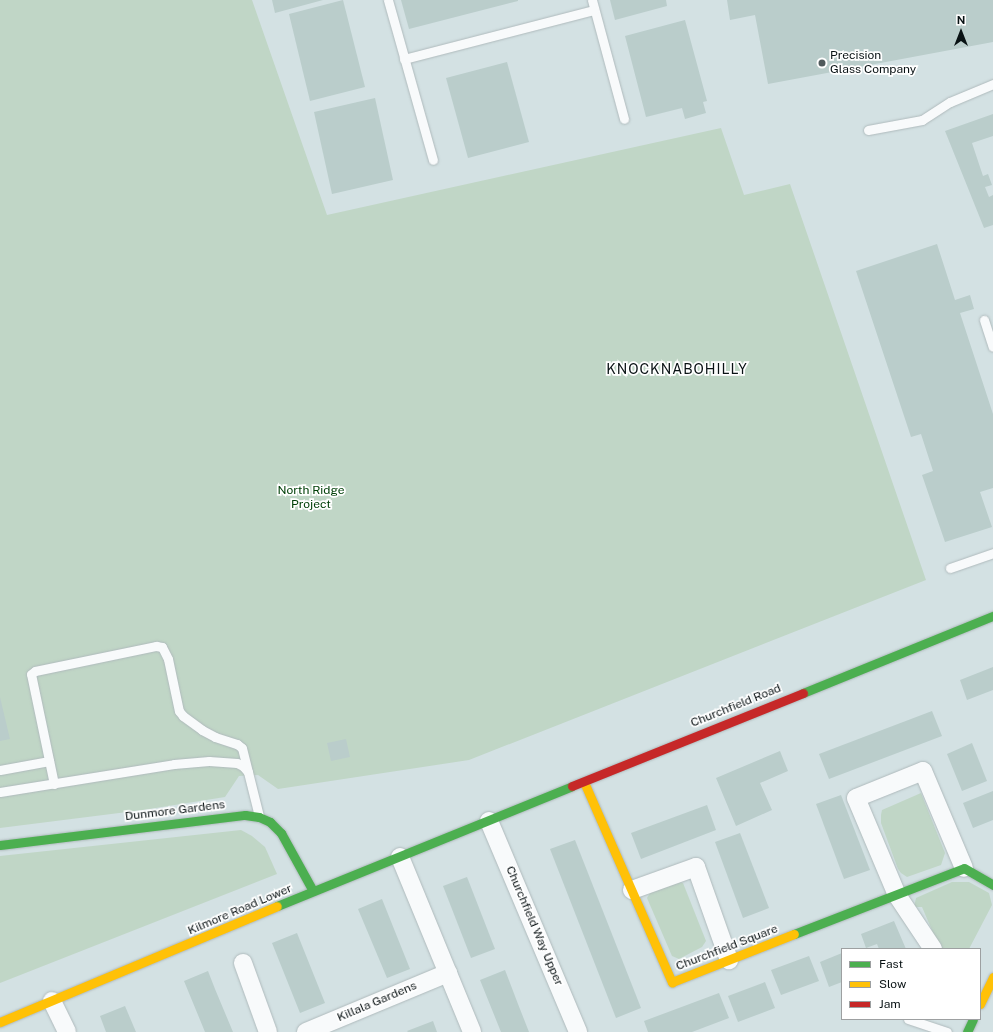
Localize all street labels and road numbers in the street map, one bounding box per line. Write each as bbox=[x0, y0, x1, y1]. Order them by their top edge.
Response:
street label: Churchfield Road bbox=[689, 681, 783, 731]
street label: Dunmore Gardens bbox=[124, 798, 226, 824]
street label: Churchfield Way Upper bbox=[502, 864, 566, 988]
street label: Kilmore Road Lower bbox=[186, 882, 294, 938]
street label: Churchfield Square bbox=[674, 922, 780, 974]
street label: Killala Gardens bbox=[335, 979, 419, 1025]

